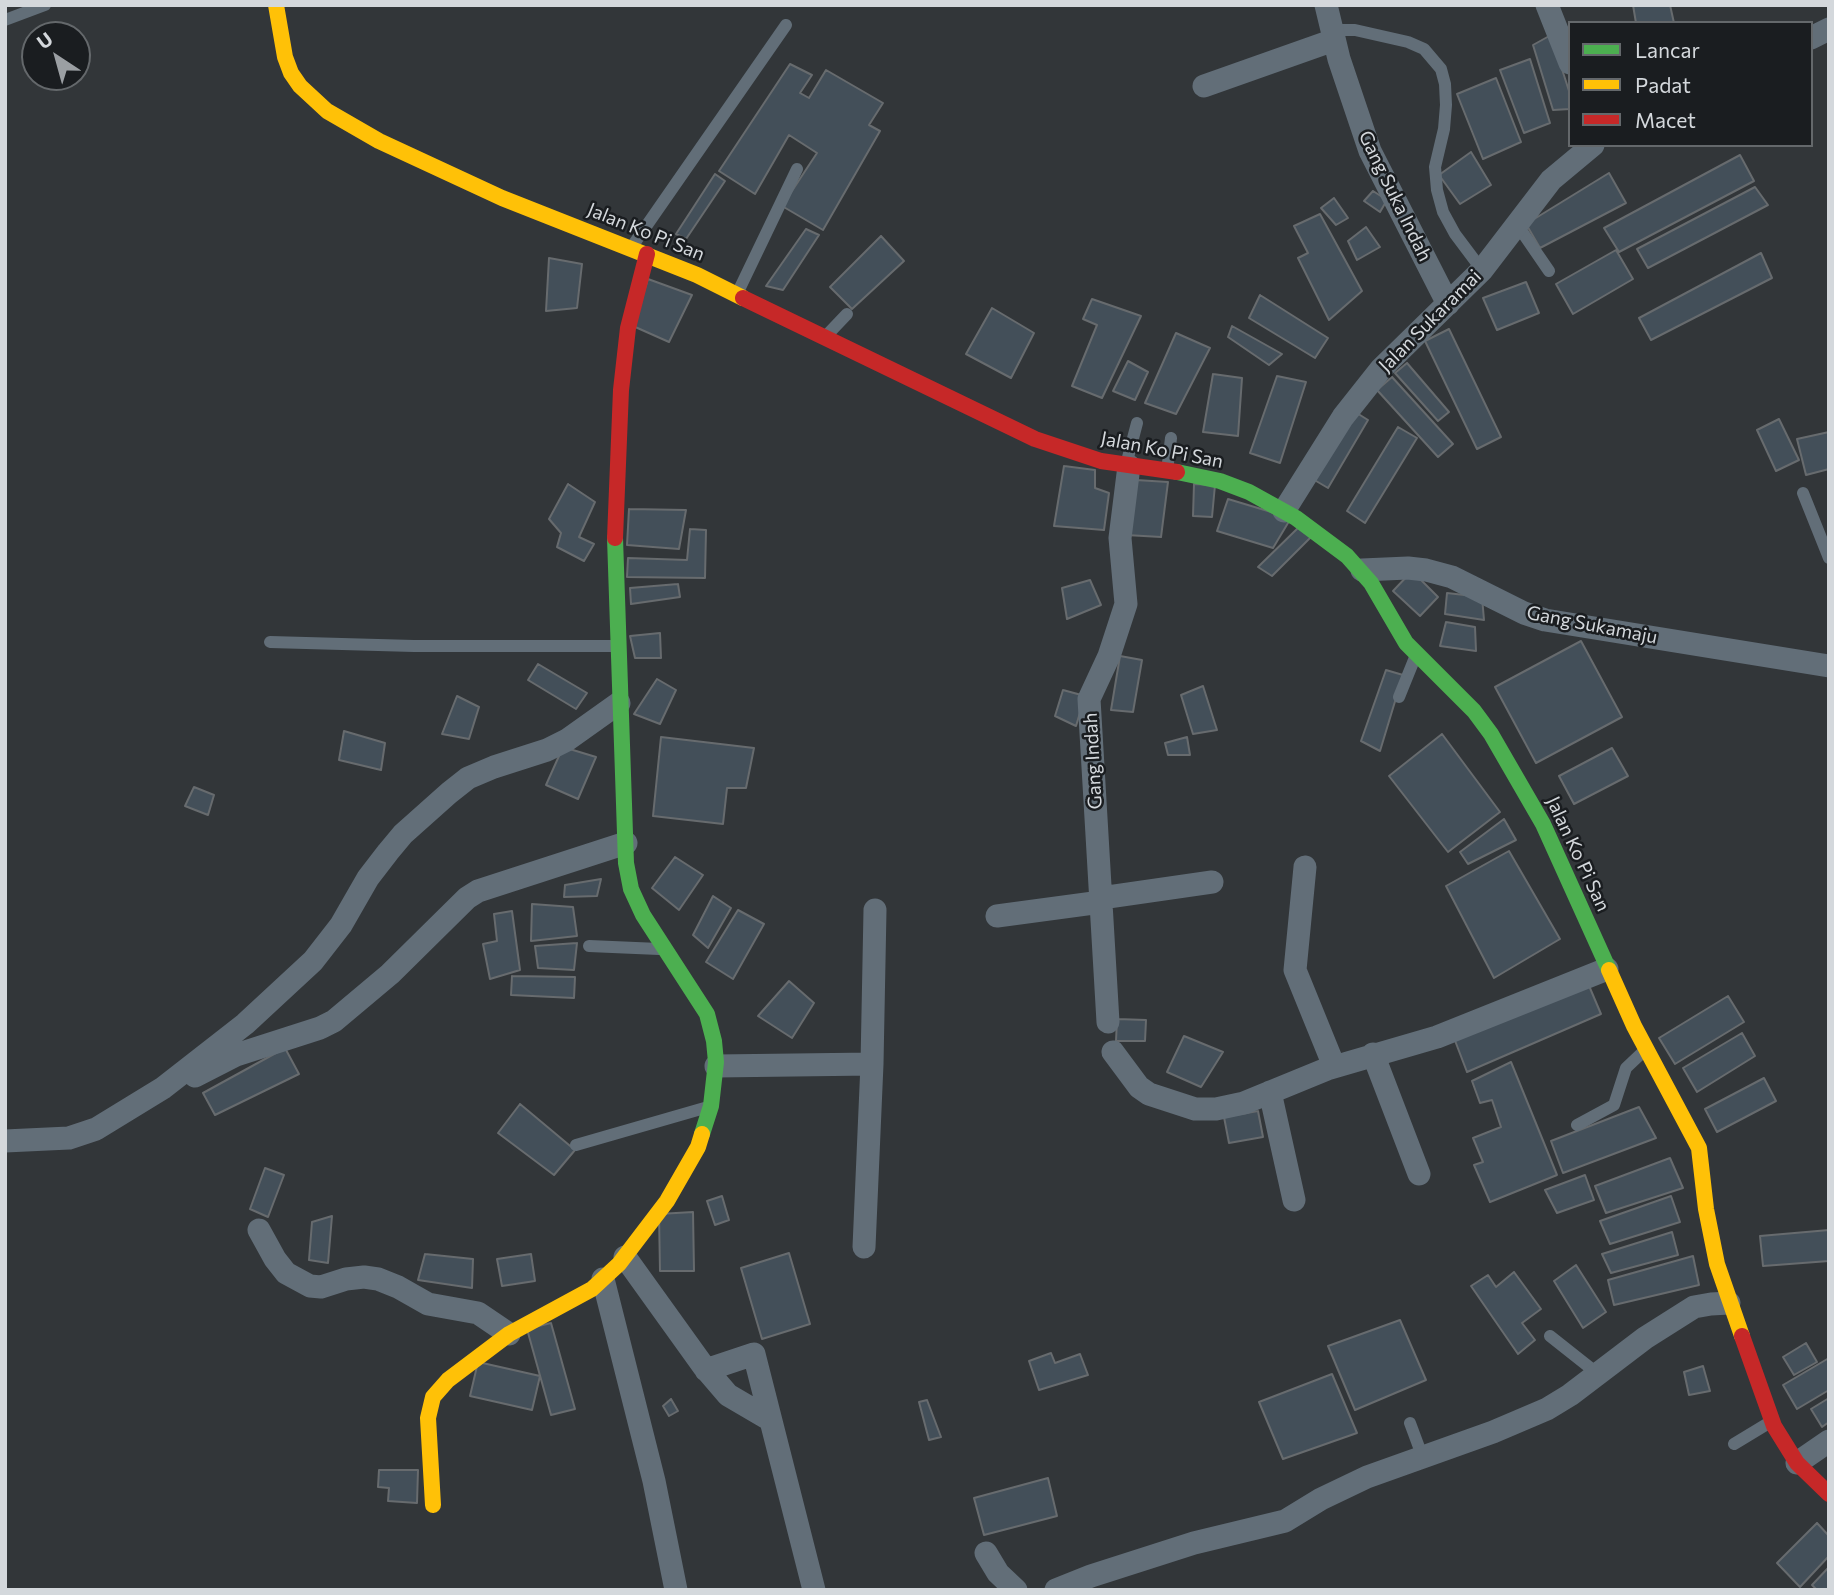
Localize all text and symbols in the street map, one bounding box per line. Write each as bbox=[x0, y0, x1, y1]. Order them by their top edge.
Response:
north arrow bbox=[21, 21, 91, 91]
legend bbox=[1568, 21, 1813, 147]
text: U bbox=[32, 27, 57, 54]
text: Lancar bbox=[1635, 37, 1700, 62]
text: Padat bbox=[1635, 72, 1691, 97]
text: Macet bbox=[1635, 107, 1696, 132]
street label: Gang Suka Indah bbox=[1354, 127, 1436, 265]
street label: Jalan Ko Pi San bbox=[584, 198, 708, 266]
street label: Jalan Sukaramai bbox=[1374, 265, 1486, 377]
street label: Jalan Ko Pi San bbox=[1099, 427, 1225, 473]
street label: Gang Sukamaju bbox=[1525, 601, 1659, 649]
street label: Gang Indah bbox=[1079, 712, 1107, 810]
street label: Jalan Ko Pi San bbox=[1541, 793, 1615, 915]

